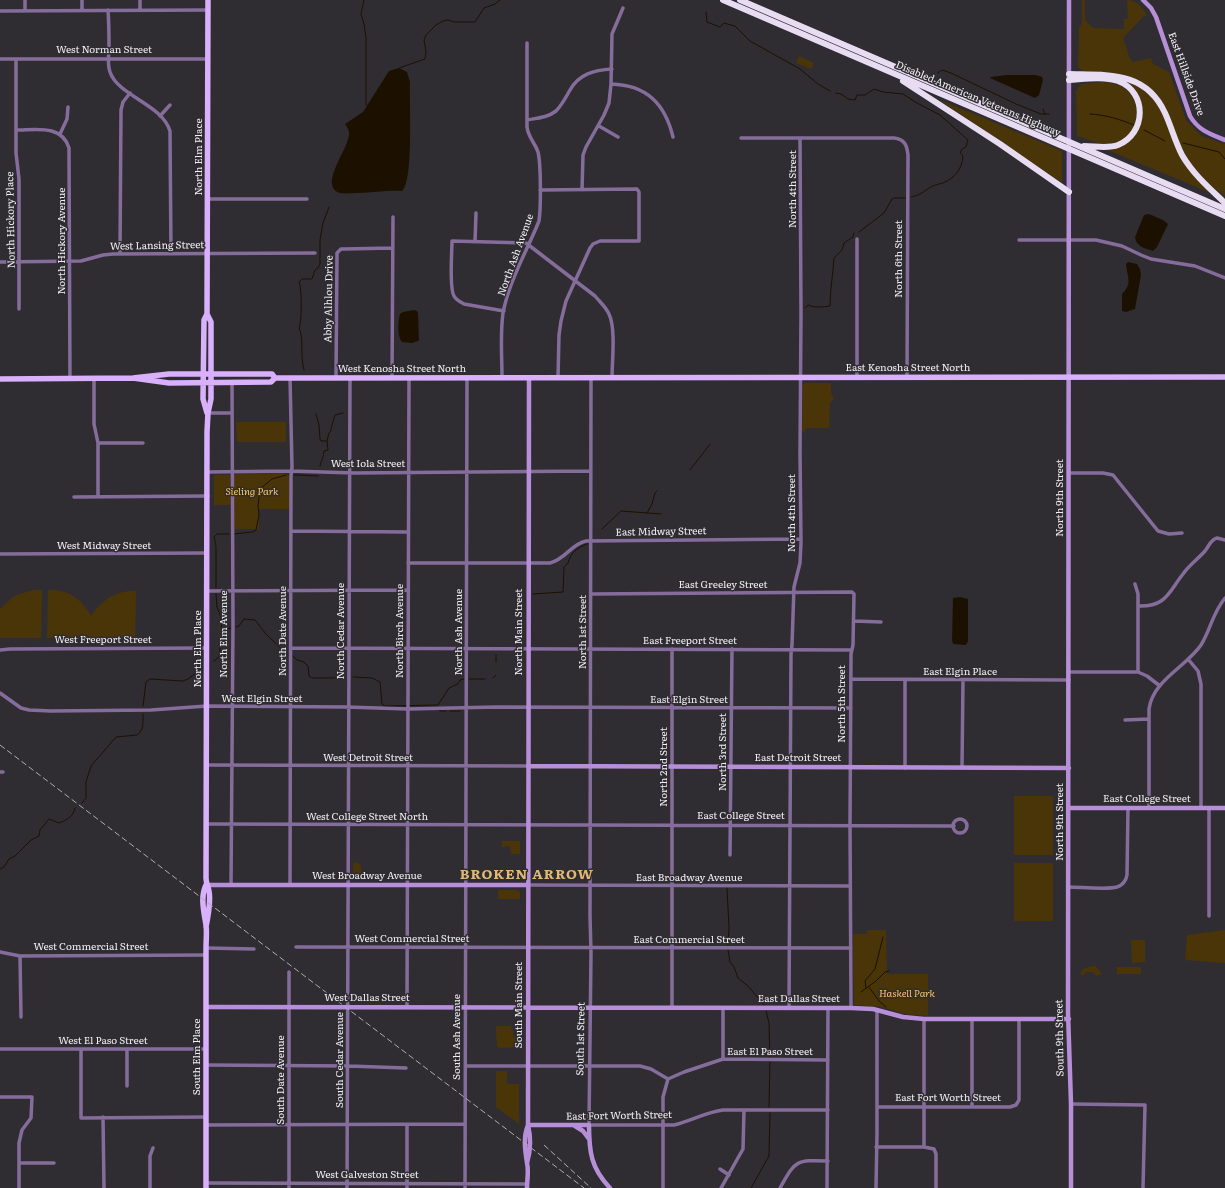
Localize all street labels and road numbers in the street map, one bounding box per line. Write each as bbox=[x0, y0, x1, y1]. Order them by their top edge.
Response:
street label: East Hillside Drive bbox=[1165, 31, 1207, 117]
street label: West Norman Street bbox=[56, 44, 152, 56]
street label: Disabled American Veterans Highway bbox=[894, 59, 1062, 139]
street label: North Elm Place bbox=[193, 118, 205, 196]
street label: North 4th Street bbox=[787, 150, 799, 228]
street label: North Hickory Place bbox=[4, 172, 18, 268]
street label: North Hickory Avenue bbox=[56, 188, 68, 294]
street label: North Ash Avenue bbox=[496, 212, 536, 298]
street label: North 6th Street bbox=[893, 220, 905, 298]
street label: West Lansing Street bbox=[110, 239, 204, 253]
street label: Abby Alhlou Drive bbox=[322, 255, 336, 343]
street label: East Kenosha Street North bbox=[846, 362, 970, 374]
street label: West Kenosha Street North bbox=[338, 363, 466, 375]
street label: West Iola Street bbox=[331, 458, 405, 470]
street label: North 9th Street bbox=[1054, 459, 1066, 537]
street label: North 4th Street bbox=[786, 474, 798, 552]
street label: East Midway Street bbox=[615, 525, 707, 539]
street label: West Midway Street bbox=[57, 540, 151, 552]
street label: East Greeley Street bbox=[678, 579, 768, 591]
street label: North Cedar Avenue bbox=[335, 583, 347, 679]
street label: North Birch Avenue bbox=[394, 584, 406, 678]
street label: North Date Avenue bbox=[277, 586, 289, 676]
street label: North Ash Avenue bbox=[453, 589, 465, 675]
street label: North Main Street bbox=[513, 589, 525, 675]
street label: North Elm Avenue bbox=[218, 590, 230, 678]
street label: North 1st Street bbox=[577, 595, 589, 669]
street label: North Elm Place bbox=[192, 610, 204, 688]
street label: West Freeport Street bbox=[54, 634, 152, 646]
street label: East Freeport Street bbox=[643, 635, 737, 647]
street label: North 5th Street bbox=[836, 665, 848, 743]
street label: East Elgin Place bbox=[923, 666, 997, 678]
street label: West Elgin Street bbox=[221, 693, 303, 705]
street label: East Elgin Street bbox=[650, 694, 728, 706]
street label: North 3rd Street bbox=[717, 713, 729, 791]
street label: North 2nd Street bbox=[658, 727, 670, 807]
street label: West Detroit Street bbox=[323, 752, 413, 764]
street label: East Detroit Street bbox=[755, 752, 841, 764]
street label: North 9th Street bbox=[1054, 783, 1066, 861]
street label: East College Street bbox=[1103, 793, 1191, 805]
street label: East College Street bbox=[697, 810, 785, 822]
street label: West College Street North bbox=[306, 811, 428, 823]
street label: West Broadway Avenue bbox=[312, 870, 422, 882]
street label: East Broadway Avenue bbox=[636, 872, 742, 884]
street label: West Commercial Street bbox=[355, 933, 469, 945]
street label: East Commercial Street bbox=[633, 934, 745, 946]
street label: West Commercial Street bbox=[34, 941, 148, 953]
street label: South Main Street bbox=[513, 962, 525, 1048]
street label: West Dallas Street bbox=[324, 992, 410, 1004]
street label: East Dallas Street bbox=[758, 993, 840, 1005]
street label: South Ash Avenue bbox=[451, 994, 463, 1080]
street label: South 9th Street bbox=[1053, 999, 1067, 1077]
street label: South 1st Street bbox=[574, 1002, 588, 1076]
street label: South Cedar Avenue bbox=[334, 1012, 346, 1108]
street label: South Elm Place bbox=[191, 1019, 203, 1095]
street label: West El Paso Street bbox=[58, 1035, 148, 1047]
street label: South Date Avenue bbox=[275, 1035, 287, 1125]
street label: East El Paso Street bbox=[727, 1046, 813, 1058]
street label: East Fort Worth Street bbox=[895, 1092, 1001, 1104]
street label: East Fort Worth Street bbox=[566, 1109, 672, 1123]
street label: West Galveston Street bbox=[315, 1169, 419, 1181]

